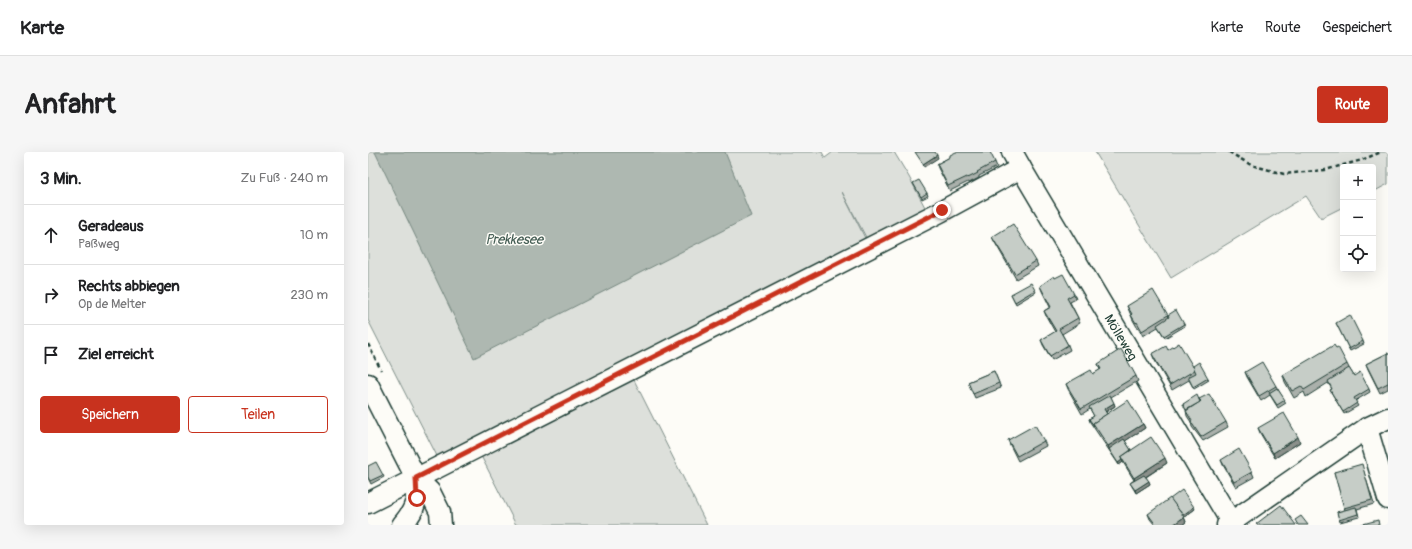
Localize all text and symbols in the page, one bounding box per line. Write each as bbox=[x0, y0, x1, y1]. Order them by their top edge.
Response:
text: Karte bbox=[20, 16, 64, 40]
text: Karte bbox=[1211, 19, 1243, 36]
text: Route bbox=[1265, 19, 1300, 36]
text: Gespeichert bbox=[1322, 19, 1392, 36]
button: Route bbox=[1317, 86, 1388, 123]
text: Anfahrt bbox=[24, 87, 116, 122]
map controls bbox=[1340, 164, 1376, 272]
button: + bbox=[1340, 164, 1376, 200]
text: 3 Min. bbox=[40, 168, 82, 189]
text: Zu Fuß · 240 m bbox=[240, 170, 328, 186]
button: − bbox=[1340, 200, 1376, 236]
route end bbox=[933, 201, 951, 219]
text: Geradeaus bbox=[78, 217, 144, 236]
icon: ahead bbox=[40, 224, 62, 246]
text: 10 m bbox=[300, 227, 328, 243]
water label: Prekkesee bbox=[485, 231, 545, 248]
text: Paßweg bbox=[78, 236, 120, 252]
button: locate bbox=[1340, 236, 1376, 272]
text: Rechts abbiegen bbox=[78, 277, 180, 296]
icon: right bbox=[40, 284, 62, 306]
text: 230 m bbox=[291, 287, 328, 303]
text: Op de Melter bbox=[78, 296, 146, 312]
street label: Mölleweg bbox=[1101, 312, 1141, 364]
icon: arrive bbox=[40, 344, 62, 366]
text: Ziel erreicht bbox=[78, 345, 154, 364]
button: Speichern bbox=[40, 396, 180, 433]
button: Teilen bbox=[188, 396, 328, 433]
route start bbox=[408, 489, 426, 507]

